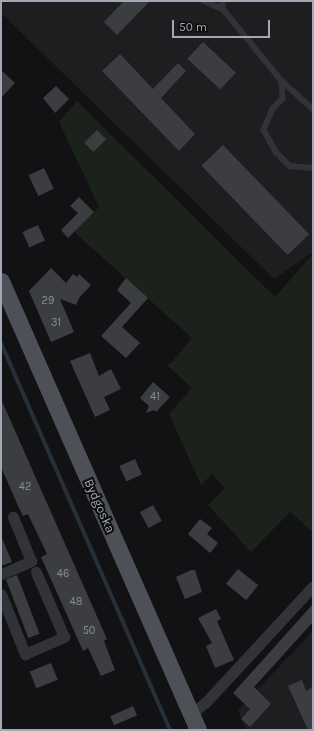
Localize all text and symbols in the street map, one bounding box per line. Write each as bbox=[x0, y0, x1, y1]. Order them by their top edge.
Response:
scale bar bbox=[174, 12, 272, 38]
text: 50 m bbox=[179, 20, 207, 34]
house number: 29 bbox=[42, 294, 54, 308]
house number: 31 bbox=[51, 316, 61, 330]
house number: 41 bbox=[150, 390, 160, 404]
street label: Bydgoska bbox=[80, 477, 118, 535]
house number: 42 bbox=[19, 480, 31, 494]
house number: 46 bbox=[57, 567, 69, 581]
house number: 48 bbox=[70, 595, 82, 609]
house number: 50 bbox=[83, 624, 95, 638]

